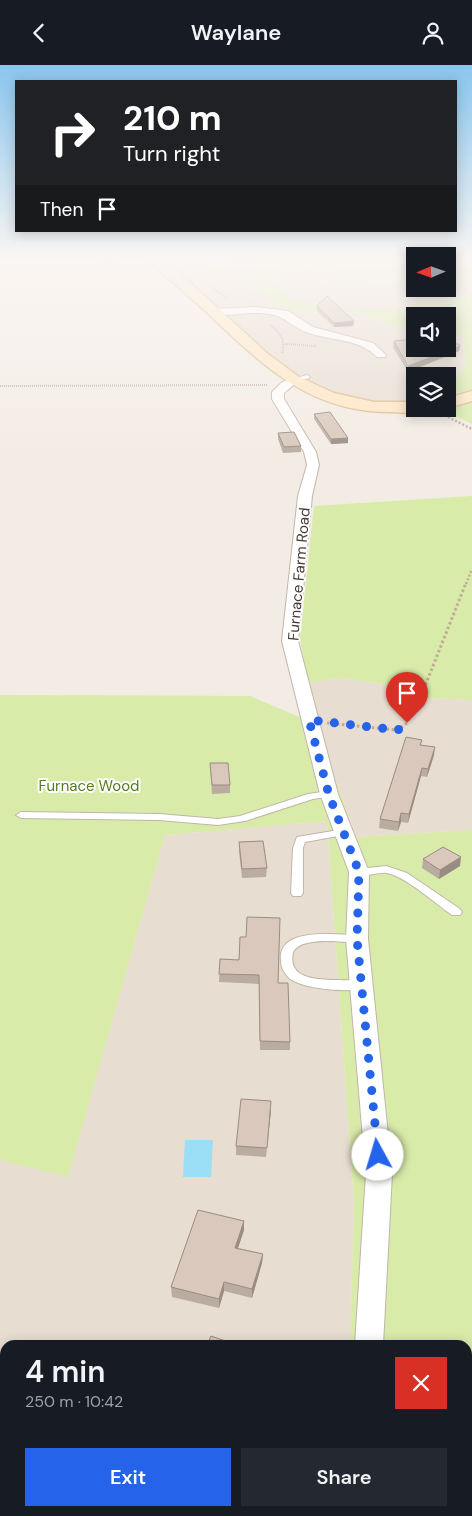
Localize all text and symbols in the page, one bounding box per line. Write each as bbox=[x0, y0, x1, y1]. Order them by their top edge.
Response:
text: Waylane bbox=[191, 18, 281, 47]
icon: back bbox=[25, 19, 53, 47]
icon: person bbox=[419, 19, 447, 47]
text: 210 m bbox=[123, 95, 222, 141]
icon: right bbox=[40, 100, 105, 165]
text: Turn right bbox=[123, 139, 220, 168]
icon: arrive bbox=[93, 195, 121, 223]
text: Then bbox=[40, 197, 83, 222]
north arrow bbox=[406, 247, 456, 297]
map controls bbox=[406, 247, 456, 417]
button: sound bbox=[406, 307, 456, 357]
button: layers bbox=[406, 367, 456, 417]
street label: Furnace Farm Road bbox=[283, 507, 315, 641]
pin bbox=[386, 672, 428, 723]
icon: arrive bbox=[393, 679, 421, 707]
park label: Furnace Wood bbox=[39, 776, 139, 796]
position arrow bbox=[351, 1128, 403, 1180]
text: 4 min bbox=[25, 1352, 105, 1391]
button: close bbox=[395, 1357, 447, 1409]
text: 250 m · 10:42 bbox=[25, 1391, 123, 1412]
button: Exit bbox=[25, 1448, 231, 1506]
button: Share bbox=[241, 1448, 447, 1506]

